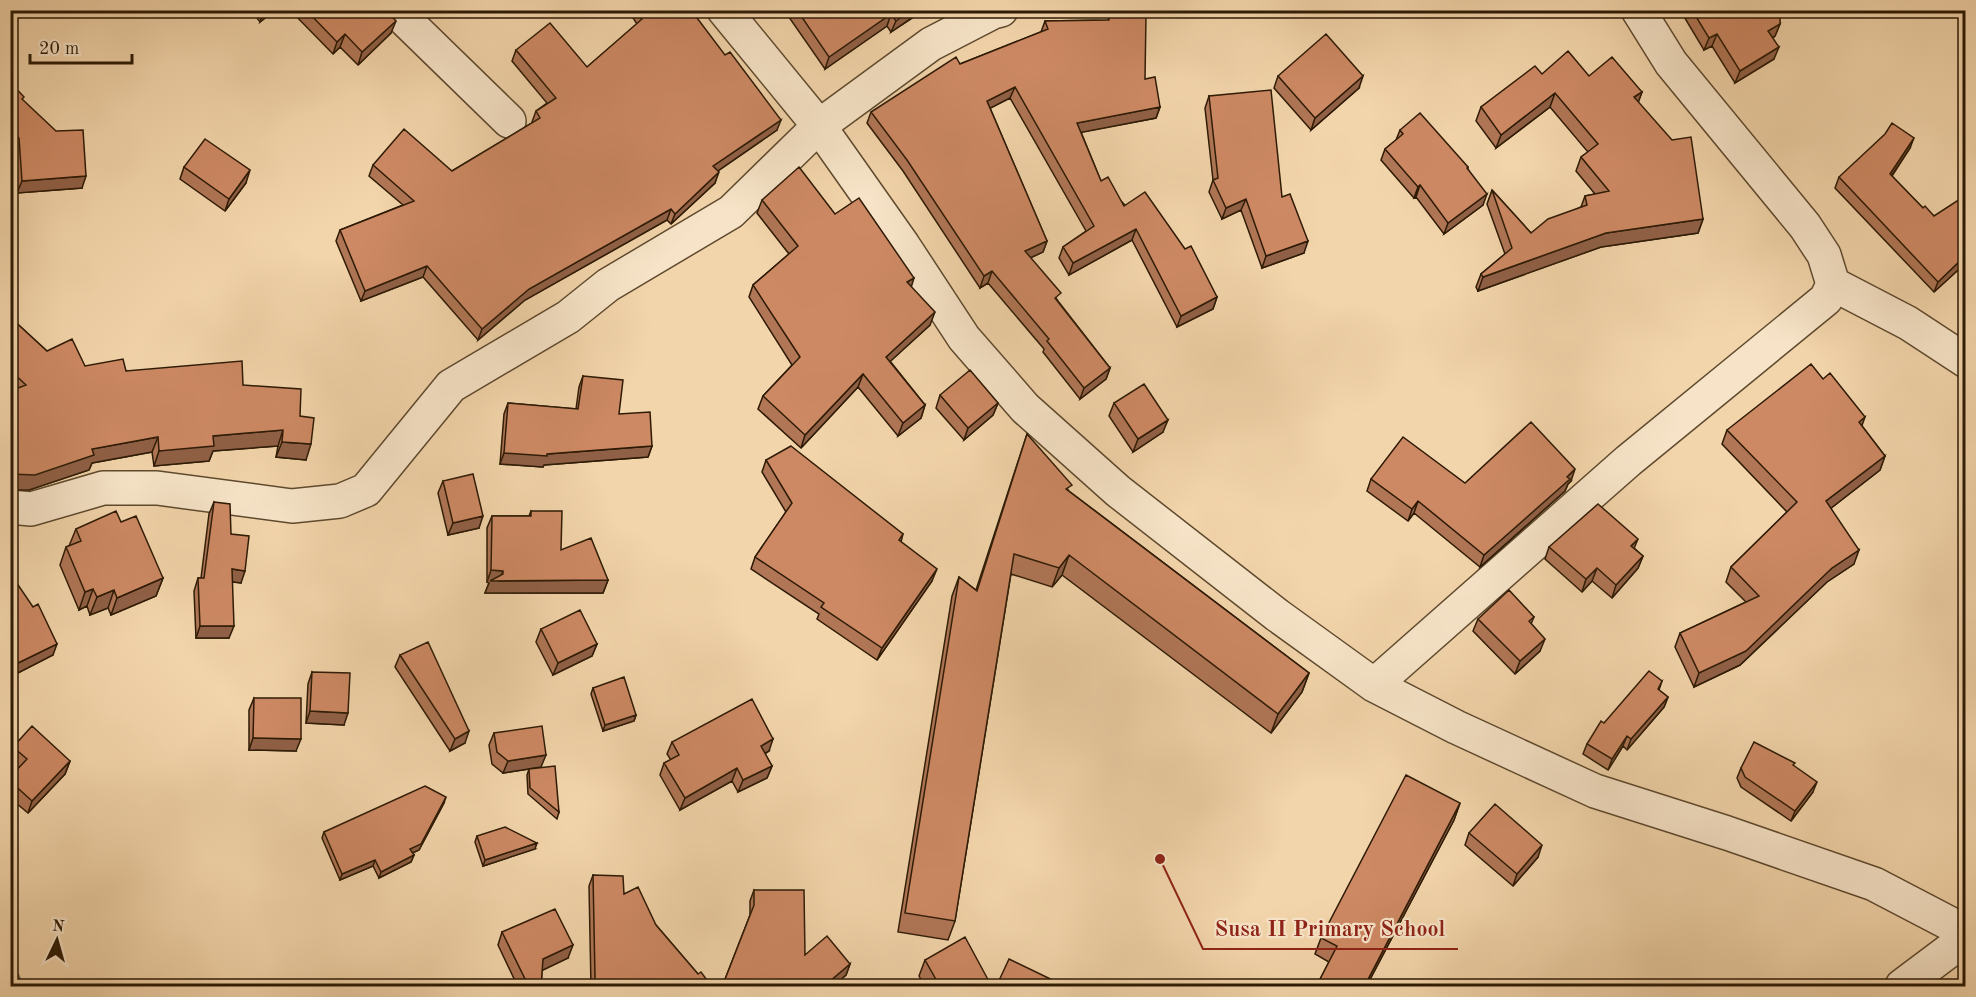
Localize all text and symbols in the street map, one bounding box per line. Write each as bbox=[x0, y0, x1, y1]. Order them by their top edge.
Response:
scale bar bbox=[30, 27, 132, 65]
text: 20 m bbox=[39, 40, 79, 58]
callout: Susa II Primary School bbox=[1203, 909, 1458, 949]
north arrow bbox=[27, 910, 87, 970]
text: N bbox=[51, 919, 66, 936]
text: Susa II Primary School bbox=[1215, 919, 1446, 941]

